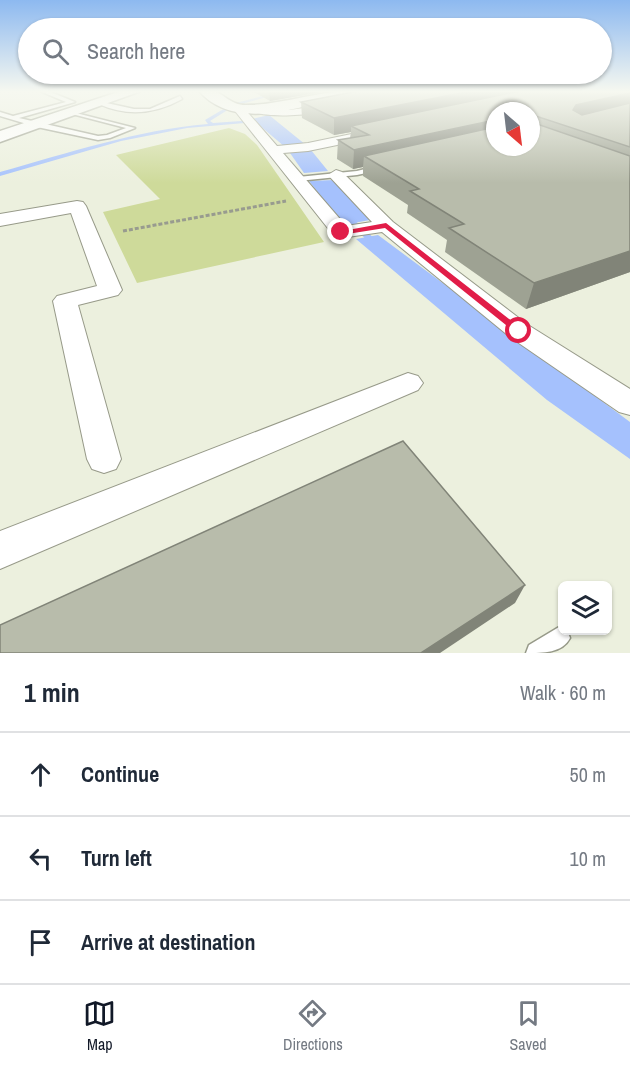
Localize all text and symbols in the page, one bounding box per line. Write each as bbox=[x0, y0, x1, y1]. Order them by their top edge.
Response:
search box bbox=[18, 18, 612, 84]
icon: search bbox=[39, 35, 72, 68]
text: Search here bbox=[87, 36, 185, 66]
north arrow bbox=[486, 102, 540, 156]
route end bbox=[327, 218, 353, 244]
route start bbox=[505, 317, 531, 343]
map controls bbox=[558, 581, 612, 635]
button: layers bbox=[558, 581, 612, 635]
text: 1 min bbox=[24, 675, 80, 710]
text: Walk · 60 m bbox=[520, 679, 606, 706]
icon: ahead bbox=[24, 758, 57, 791]
text: Continue bbox=[81, 759, 159, 789]
text: 50 m bbox=[570, 761, 606, 788]
icon: left bbox=[24, 842, 57, 875]
text: Turn left bbox=[81, 843, 152, 873]
text: 10 m bbox=[570, 845, 606, 872]
icon: arrive bbox=[24, 926, 57, 959]
text: Arrive at destination bbox=[81, 927, 255, 957]
tab: Map bbox=[83, 997, 116, 1055]
tab: Directions bbox=[283, 997, 343, 1055]
tab: Saved bbox=[509, 997, 547, 1055]

